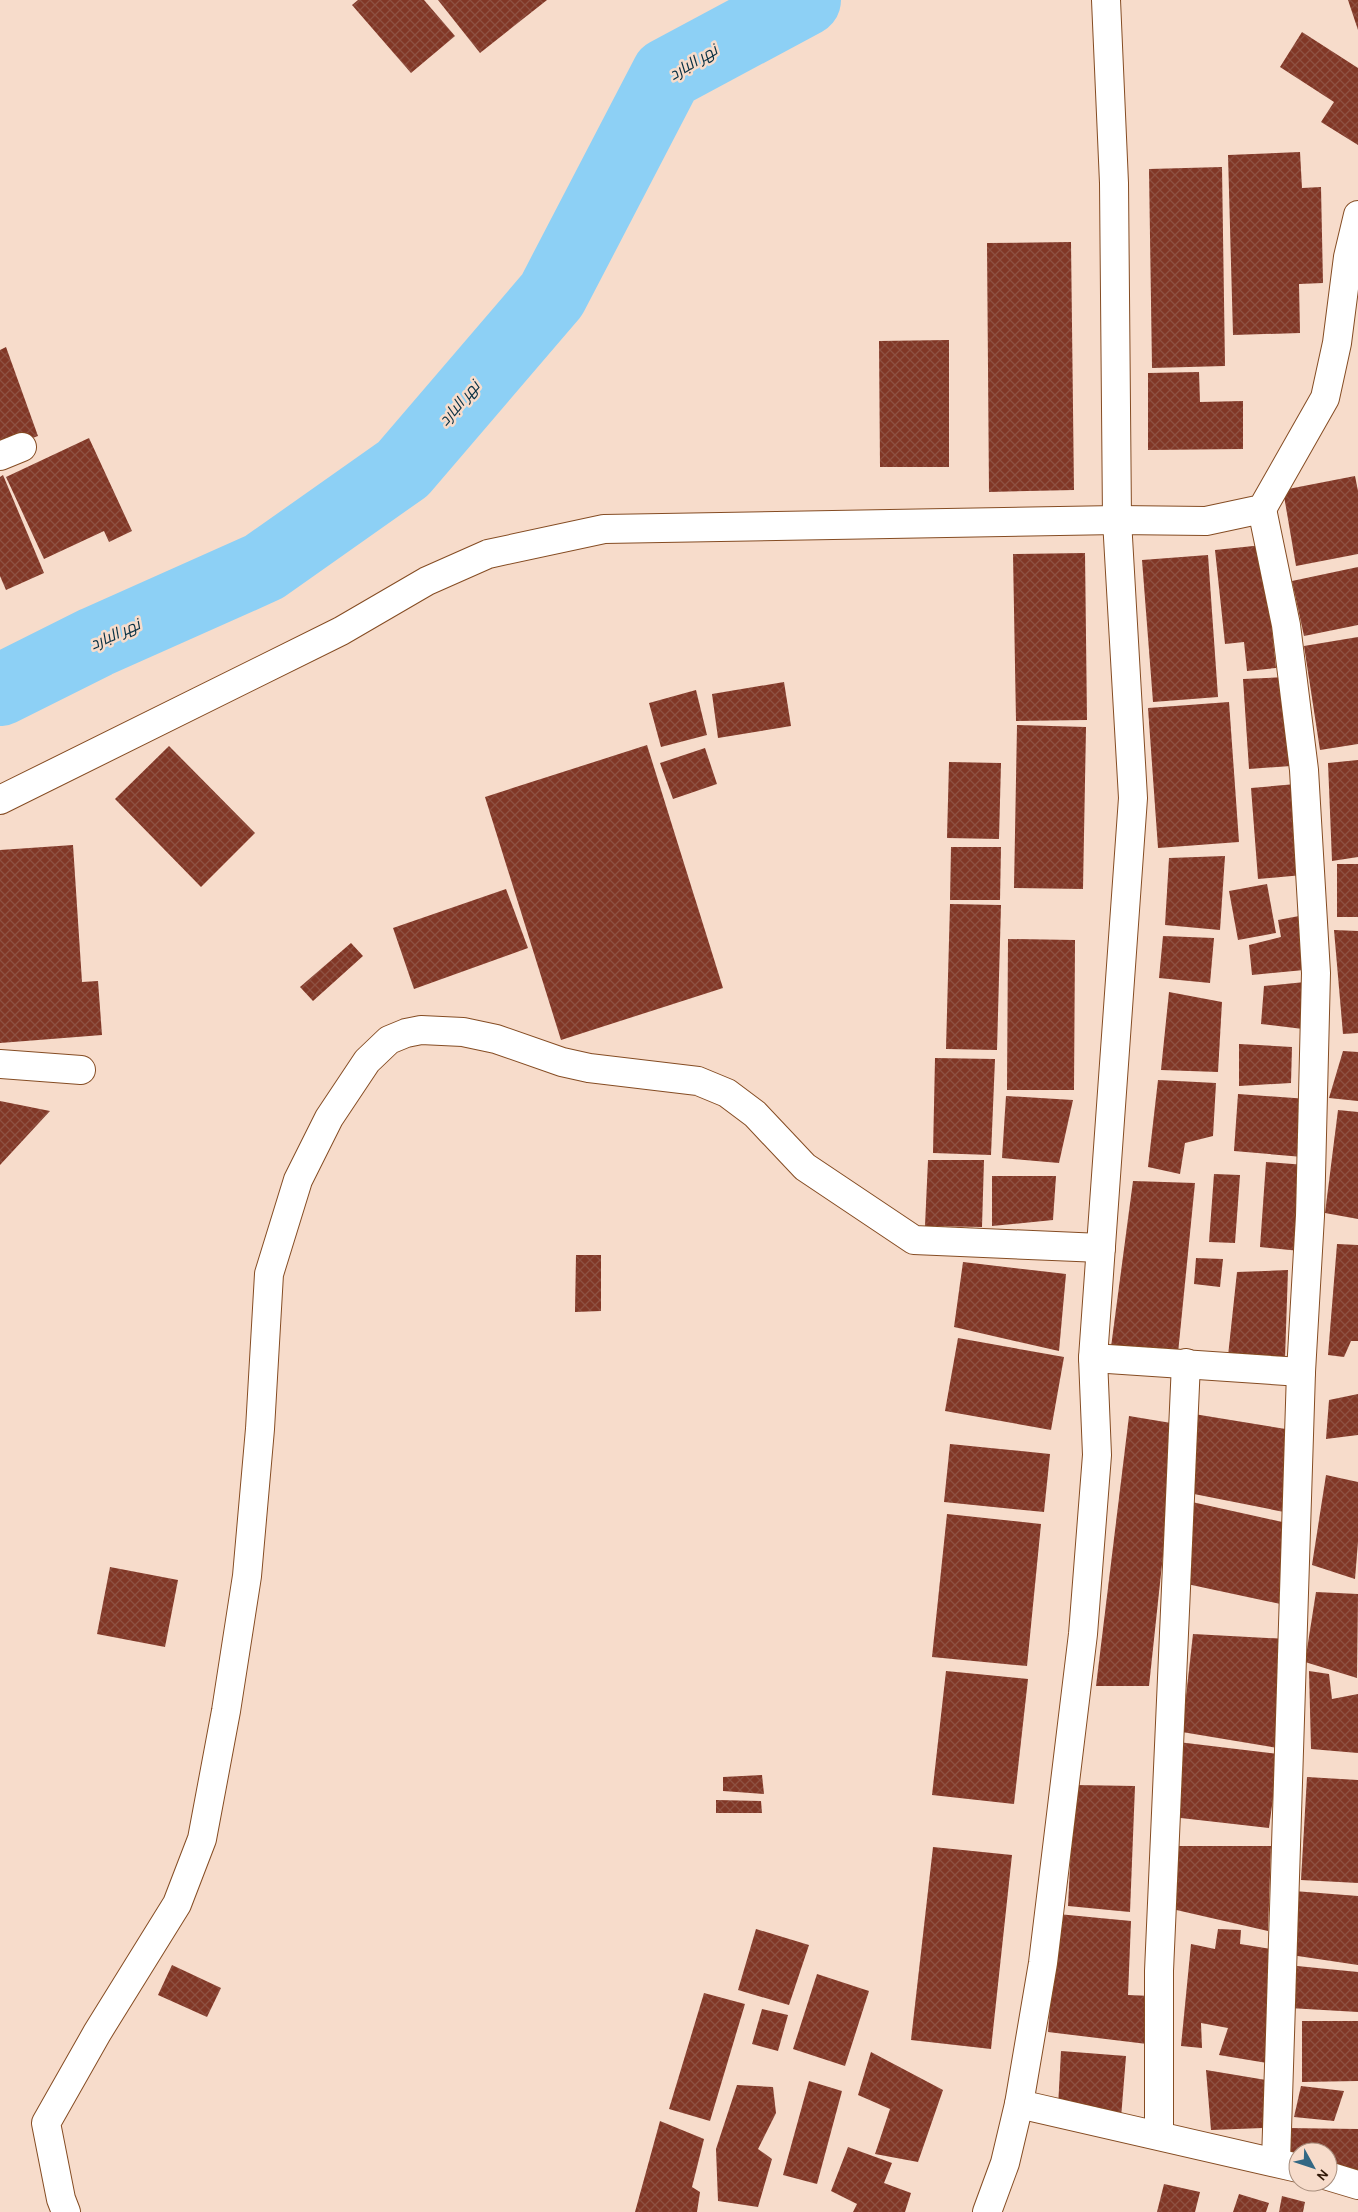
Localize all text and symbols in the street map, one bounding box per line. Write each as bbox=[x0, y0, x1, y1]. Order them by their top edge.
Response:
water label: نهر البارد bbox=[665, 39, 722, 84]
water label: نهر البارد bbox=[434, 375, 485, 429]
water label: نهر البارد bbox=[87, 614, 145, 653]
north arrow bbox=[1288, 2142, 1338, 2192]
text: N bbox=[1313, 2166, 1332, 2184]

